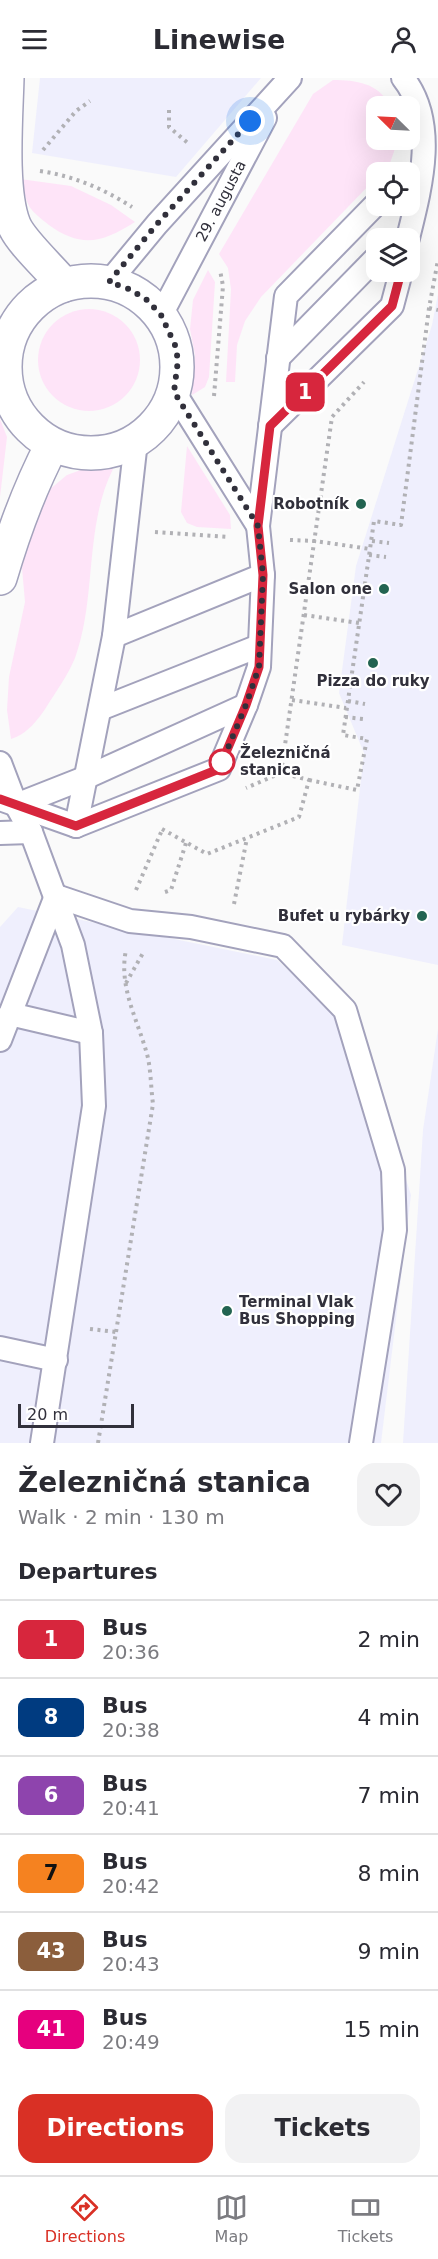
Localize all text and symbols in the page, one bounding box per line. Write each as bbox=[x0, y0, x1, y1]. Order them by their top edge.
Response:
icon: menu bbox=[18, 23, 51, 56]
icon: person bbox=[387, 23, 420, 56]
text: Linewise bbox=[153, 24, 285, 55]
north arrow bbox=[366, 96, 420, 150]
map controls bbox=[366, 96, 420, 282]
your location bbox=[235, 106, 265, 136]
street label: 29. augusta bbox=[192, 157, 250, 245]
button: locate bbox=[366, 162, 420, 216]
button: layers bbox=[366, 228, 420, 282]
line badge: 1 bbox=[286, 372, 324, 412]
text: 1 bbox=[298, 380, 312, 404]
place label: Robotník bbox=[273, 495, 350, 513]
marker: Robotník bbox=[354, 497, 368, 511]
place label: Salon one bbox=[289, 580, 372, 598]
marker: Salon one bbox=[377, 582, 391, 596]
marker: Pizza do ruky bbox=[366, 656, 380, 670]
place label: Pizza do ruky bbox=[316, 672, 430, 690]
place label: Železničná stanica bbox=[240, 743, 331, 779]
marker: Železničná stanica bbox=[209, 749, 235, 775]
place label: Bufet u rybárky bbox=[278, 907, 410, 925]
marker: Bufet u rybárky bbox=[415, 909, 429, 923]
place label: Terminal Vlak Bus Shopping bbox=[239, 1293, 355, 1328]
marker: Terminal Vlak Bus Shopping bbox=[220, 1304, 234, 1318]
scale bar bbox=[18, 1401, 134, 1428]
text: 20 m bbox=[27, 1405, 68, 1424]
button: heart bbox=[357, 1463, 420, 1526]
text: Železničná stanica bbox=[18, 1466, 311, 1499]
text: Walk · 2 min · 130 m bbox=[18, 1505, 225, 1529]
text: Departures bbox=[18, 1559, 158, 1584]
text: Bus bbox=[102, 1615, 148, 1640]
text: 1 bbox=[44, 1627, 58, 1651]
text: 2 min bbox=[358, 1627, 420, 1652]
text: 20:36 bbox=[102, 1640, 160, 1664]
text: Bus bbox=[102, 1693, 148, 1718]
text: 8 bbox=[44, 1705, 58, 1729]
text: 4 min bbox=[358, 1705, 420, 1730]
text: 20:38 bbox=[102, 1718, 160, 1742]
text: Bus bbox=[102, 1771, 148, 1796]
text: 6 bbox=[44, 1783, 58, 1807]
text: 7 min bbox=[358, 1783, 420, 1808]
text: 20:41 bbox=[102, 1796, 160, 1820]
text: Bus bbox=[102, 1849, 148, 1874]
text: 7 bbox=[44, 1861, 58, 1885]
text: 8 min bbox=[358, 1861, 420, 1886]
text: 20:42 bbox=[102, 1874, 160, 1898]
text: Bus bbox=[102, 1927, 148, 1952]
text: 43 bbox=[36, 1939, 66, 1963]
text: 9 min bbox=[358, 1939, 420, 1964]
text: 20:43 bbox=[102, 1952, 160, 1976]
text: Bus bbox=[102, 2005, 148, 2030]
text: 41 bbox=[36, 2017, 66, 2041]
text: 15 min bbox=[344, 2017, 420, 2042]
text: 20:49 bbox=[102, 2030, 160, 2054]
button: Directions bbox=[18, 2094, 213, 2163]
button: Tickets bbox=[225, 2094, 420, 2163]
tab: Directions bbox=[45, 2191, 125, 2246]
tab: Map bbox=[215, 2191, 248, 2246]
tab: Tickets bbox=[338, 2191, 393, 2246]

